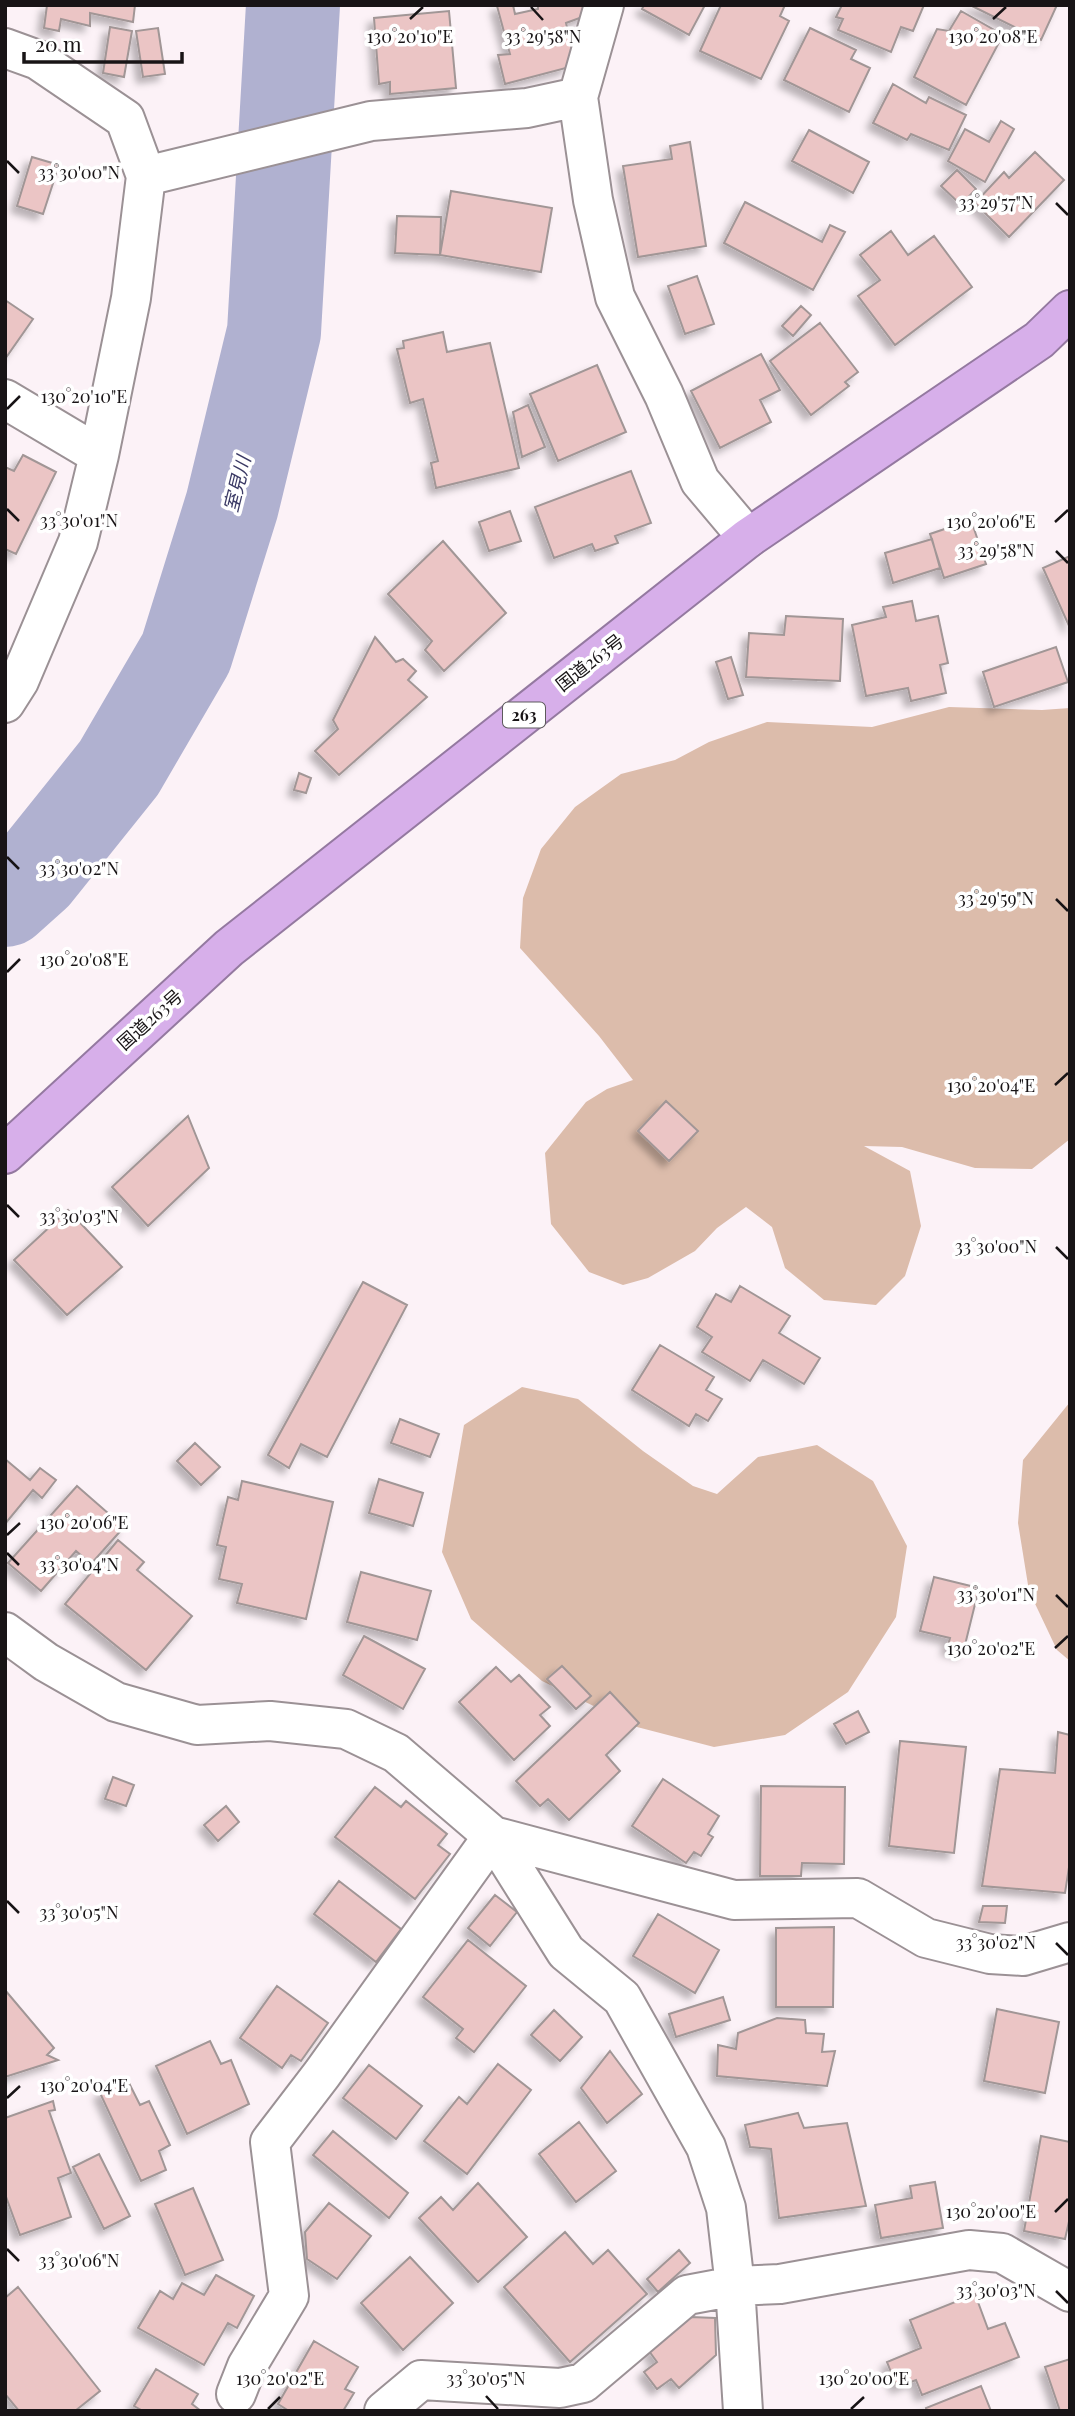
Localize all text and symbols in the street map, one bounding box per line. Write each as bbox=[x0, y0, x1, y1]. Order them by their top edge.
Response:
scale bar bbox=[24, 21, 182, 65]
text: 130°20'10"E bbox=[367, 24, 453, 48]
text: 33°29'58"N bbox=[504, 24, 582, 48]
text: 130°20'08"E bbox=[948, 24, 1038, 48]
text: 20 m bbox=[35, 29, 82, 57]
text: 33°30'00"N bbox=[38, 160, 121, 184]
text: 33°29'57"N bbox=[958, 190, 1034, 214]
text: 130°20'10"E bbox=[41, 384, 127, 408]
water label: 室見川 bbox=[217, 451, 256, 515]
text: 33°30'01"N bbox=[40, 508, 118, 532]
text: 130°20'06"E bbox=[947, 509, 1035, 533]
text: 33°29'58"N bbox=[957, 538, 1035, 562]
street label: 国道263号 bbox=[550, 628, 628, 696]
road number: 263 bbox=[503, 702, 545, 728]
text: 33°30'02"N bbox=[39, 856, 119, 880]
text: 33°29'59"N bbox=[958, 886, 1035, 910]
text: 130°20'08"E bbox=[39, 947, 129, 971]
street label: 国道263号 bbox=[112, 984, 187, 1055]
text: 130°20'04"E bbox=[947, 1073, 1035, 1097]
text: 33°30'03"N bbox=[39, 1204, 119, 1228]
text: 33°30'00"N bbox=[955, 1234, 1038, 1258]
text: 130°20'06"E bbox=[40, 1510, 128, 1534]
text: 33°30'04"N bbox=[39, 1552, 119, 1576]
text: 33°30'01"N bbox=[957, 1582, 1035, 1606]
text: 130°20'02"E bbox=[947, 1636, 1035, 1660]
text: 33°30'05"N bbox=[39, 1900, 119, 1924]
text: 33°30'02"N bbox=[956, 1930, 1036, 1954]
text: 130°20'04"E bbox=[40, 2073, 128, 2097]
text: 130°20'00"E bbox=[946, 2199, 1036, 2223]
text: 33°30'06"N bbox=[39, 2248, 120, 2272]
text: 33°30'03"N bbox=[956, 2278, 1036, 2302]
text: 130°20'02"E bbox=[236, 2366, 324, 2390]
text: 33°30'05"N bbox=[446, 2366, 526, 2390]
text: 130°20'00"E bbox=[819, 2366, 909, 2390]

